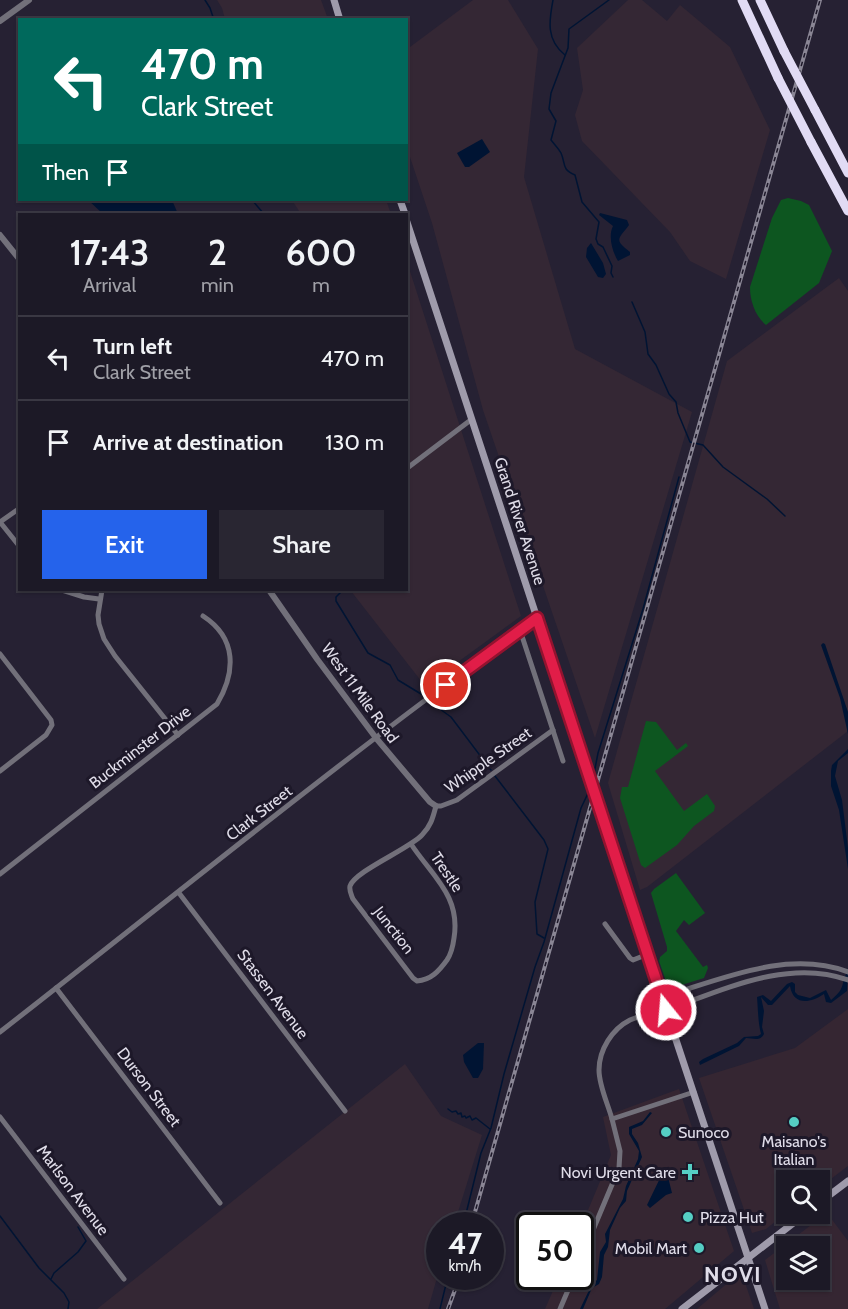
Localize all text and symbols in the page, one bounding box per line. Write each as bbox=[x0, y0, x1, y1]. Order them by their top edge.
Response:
text: 470 m bbox=[141, 38, 264, 90]
icon: left bbox=[42, 42, 120, 120]
text: Clark Street bbox=[141, 90, 273, 123]
icon: arrive bbox=[101, 156, 134, 189]
text: Then bbox=[42, 159, 89, 186]
text: 17:43 bbox=[70, 230, 150, 274]
text: 2 bbox=[208, 230, 227, 274]
text: 600 bbox=[286, 230, 356, 274]
text: Arrival bbox=[83, 273, 136, 297]
text: min bbox=[201, 273, 234, 297]
text: m bbox=[312, 273, 330, 297]
text: Turn left bbox=[93, 333, 172, 360]
icon: left bbox=[42, 342, 75, 375]
text: 470 m bbox=[321, 345, 384, 372]
text: Clark Street bbox=[93, 360, 191, 384]
icon: arrive bbox=[42, 426, 75, 459]
text: Arrive at destination bbox=[93, 429, 283, 456]
text: 130 m bbox=[325, 429, 384, 456]
street label: Grand River Avenue bbox=[490, 455, 550, 587]
button: Exit bbox=[42, 510, 207, 579]
button: Share bbox=[219, 510, 384, 579]
street label: West 11 Mile Road bbox=[317, 639, 403, 747]
pin bbox=[420, 659, 471, 710]
icon: arrive bbox=[429, 668, 462, 701]
street label: Buckminster Drive bbox=[86, 702, 194, 792]
street label: Whipple Street bbox=[441, 723, 536, 797]
street label: Clark Street bbox=[222, 781, 296, 845]
street label: Trestle bbox=[427, 848, 467, 896]
street label: Junction bbox=[369, 902, 418, 958]
street label: Stassen Avenue bbox=[233, 946, 313, 1042]
position arrow bbox=[634, 978, 698, 1042]
street label: Durson Street bbox=[113, 1044, 185, 1131]
marker: Maisano's Italian bbox=[787, 1115, 801, 1129]
place label: Sunoco bbox=[678, 1123, 730, 1142]
marker: Sunoco bbox=[659, 1125, 673, 1139]
place label: Maisano's Italian bbox=[762, 1132, 827, 1169]
street label: Marlson Avenue bbox=[33, 1141, 113, 1239]
place label: Novi Urgent Care bbox=[561, 1163, 676, 1182]
marker: Novi Urgent Care bbox=[681, 1163, 699, 1181]
map controls bbox=[776, 1170, 830, 1290]
button: search bbox=[776, 1170, 830, 1224]
place label: Pizza Hut bbox=[700, 1208, 764, 1227]
marker: Pizza Hut bbox=[681, 1210, 695, 1224]
speed limit sign: 50 bbox=[516, 1212, 594, 1290]
text: 47 bbox=[448, 1225, 482, 1262]
button: layers bbox=[776, 1236, 830, 1290]
place label: Mobil Mart bbox=[615, 1239, 688, 1258]
marker: Mobil Mart bbox=[692, 1241, 706, 1255]
text: km/h bbox=[449, 1257, 481, 1275]
district label: NOVI bbox=[704, 1261, 762, 1288]

